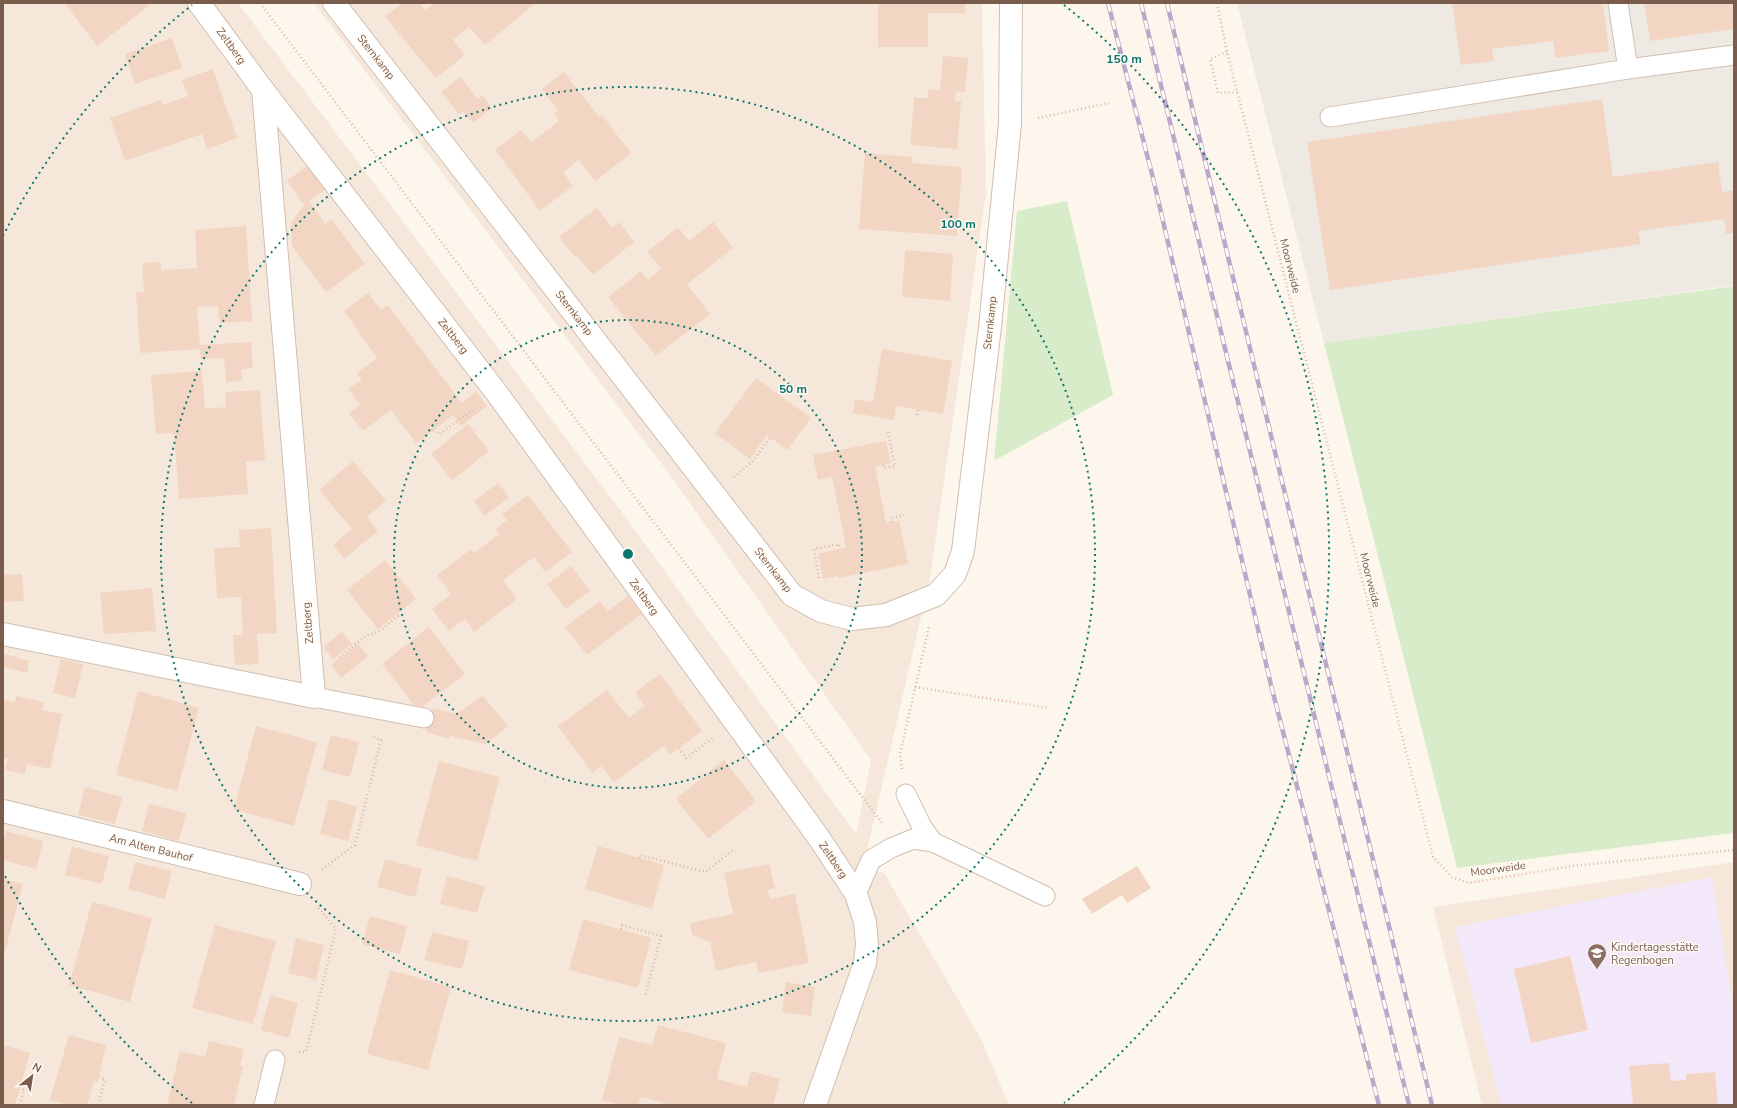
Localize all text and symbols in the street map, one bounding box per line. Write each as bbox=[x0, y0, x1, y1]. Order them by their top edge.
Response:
street label: Zeltberg bbox=[213, 25, 249, 67]
street label: Sternkamp bbox=[354, 31, 398, 83]
text: 150 m bbox=[1106, 51, 1142, 67]
text: 100 m bbox=[940, 216, 976, 232]
street label: Moorweide bbox=[1276, 237, 1304, 295]
street label: Sternkamp bbox=[552, 287, 596, 339]
street label: Sternkamp bbox=[980, 296, 1000, 350]
street label: Zeltberg bbox=[434, 315, 472, 357]
text: 50 m bbox=[779, 381, 807, 397]
street label: Sternkamp bbox=[751, 544, 795, 596]
centre of rings bbox=[621, 547, 635, 561]
street label: Moorweide bbox=[1356, 551, 1384, 609]
street label: Zeltberg bbox=[626, 576, 662, 618]
street label: Zeltberg bbox=[299, 602, 317, 644]
street label: Am Alten Bauhof bbox=[108, 830, 195, 866]
street label: Zeltberg bbox=[815, 838, 851, 882]
street label: Moorweide bbox=[1469, 858, 1527, 880]
place label: Kindertagesstätte Regenbogen bbox=[1611, 940, 1699, 968]
school or university icon: Kindertagesstätte Regenbogen bbox=[1586, 942, 1608, 970]
north arrow bbox=[12, 1056, 52, 1096]
text: N bbox=[29, 1059, 44, 1076]

